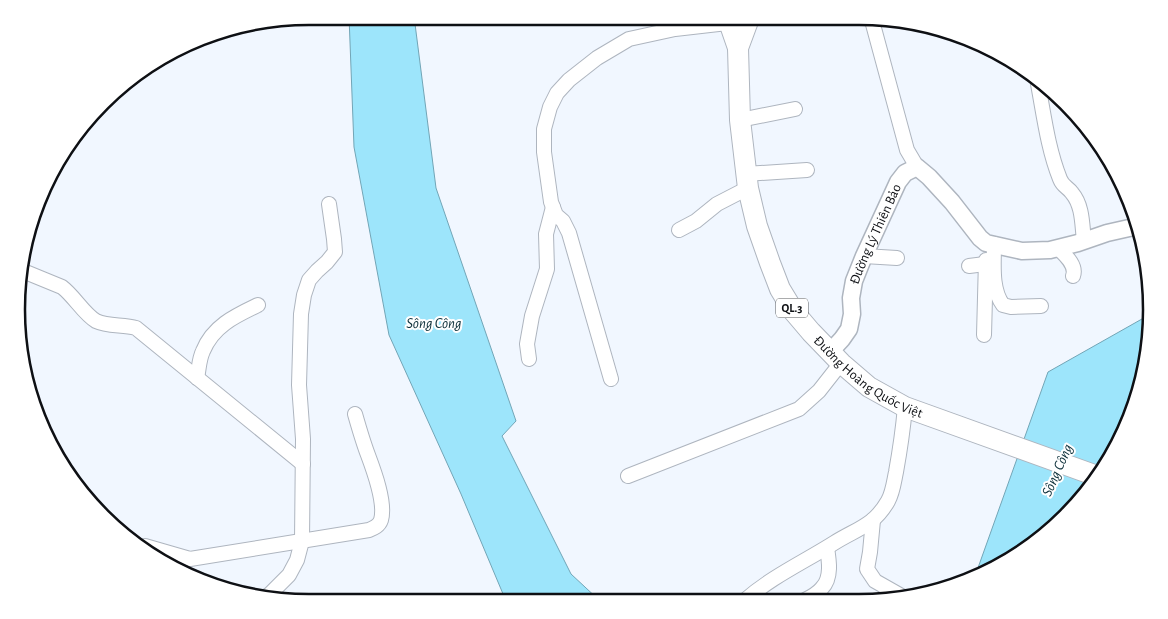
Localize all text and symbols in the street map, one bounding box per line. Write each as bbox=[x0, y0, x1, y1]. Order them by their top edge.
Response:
street label: Đường Lý Thiên Bảo bbox=[847, 182, 904, 286]
road number: QL.3 bbox=[776, 298, 808, 318]
water label: Sông Công bbox=[406, 316, 462, 331]
street label: Đường Hoàng Quốc Việt bbox=[811, 333, 925, 421]
water label: Sông Công bbox=[1039, 442, 1076, 499]

